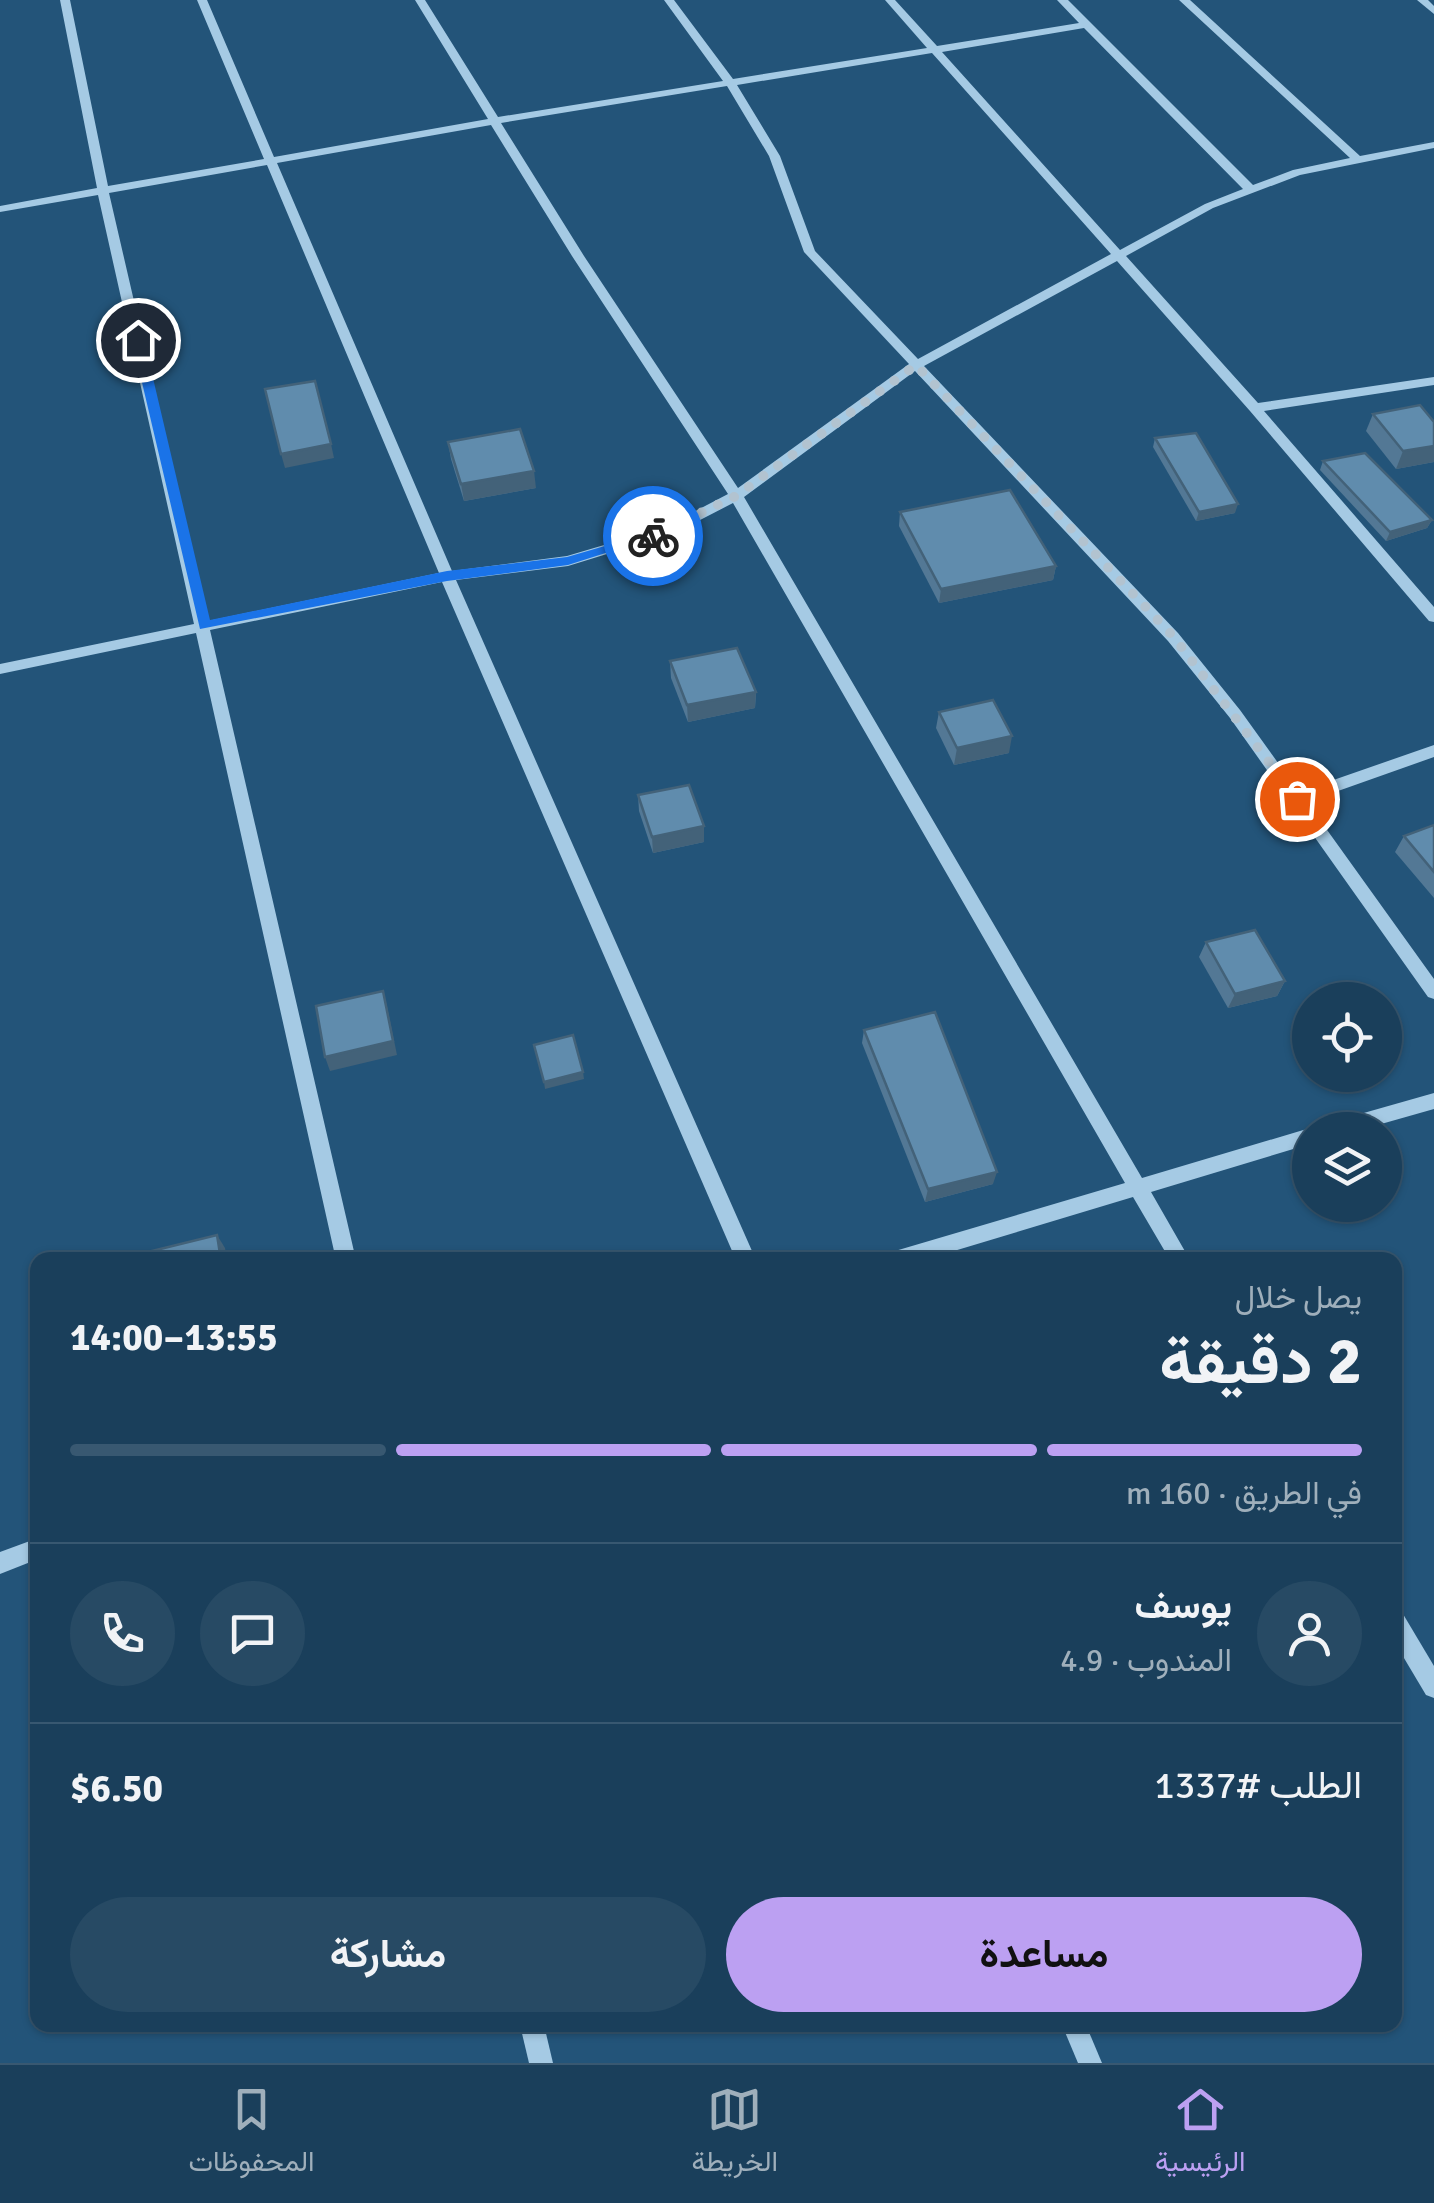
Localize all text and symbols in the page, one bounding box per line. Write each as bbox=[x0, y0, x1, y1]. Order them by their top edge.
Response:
pin bbox=[96, 298, 181, 383]
icon: home bbox=[111, 313, 166, 368]
courier bbox=[603, 486, 703, 586]
icon: bike bbox=[626, 509, 681, 564]
pin bbox=[1255, 757, 1340, 842]
icon: bag bbox=[1270, 772, 1325, 827]
map controls bbox=[1292, 982, 1402, 1222]
button: locate bbox=[1292, 982, 1402, 1092]
button: layers bbox=[1292, 1112, 1402, 1222]
text: يصل خلال bbox=[1235, 1278, 1362, 1317]
text: 13:55–14:00 bbox=[70, 1314, 278, 1361]
text: 2 دقيقة bbox=[1159, 1322, 1362, 1402]
text: في الطريق · 160 m bbox=[1126, 1474, 1362, 1513]
button: phone bbox=[70, 1581, 175, 1686]
button: chat bbox=[200, 1581, 305, 1686]
button: person bbox=[1257, 1581, 1362, 1686]
text: يوسف bbox=[1135, 1582, 1232, 1629]
text: المندوب · 4.9 bbox=[1060, 1641, 1232, 1680]
text: الطلب #1337 bbox=[1154, 1762, 1362, 1809]
text: $6.50 bbox=[70, 1765, 163, 1812]
button: مشاركة bbox=[70, 1897, 706, 2012]
button: مساعدة bbox=[726, 1897, 1362, 2012]
tab: المحفوظات bbox=[188, 2082, 315, 2186]
tab: الخريطة bbox=[692, 2082, 778, 2186]
tab: الرئيسية bbox=[1155, 2082, 1246, 2186]

